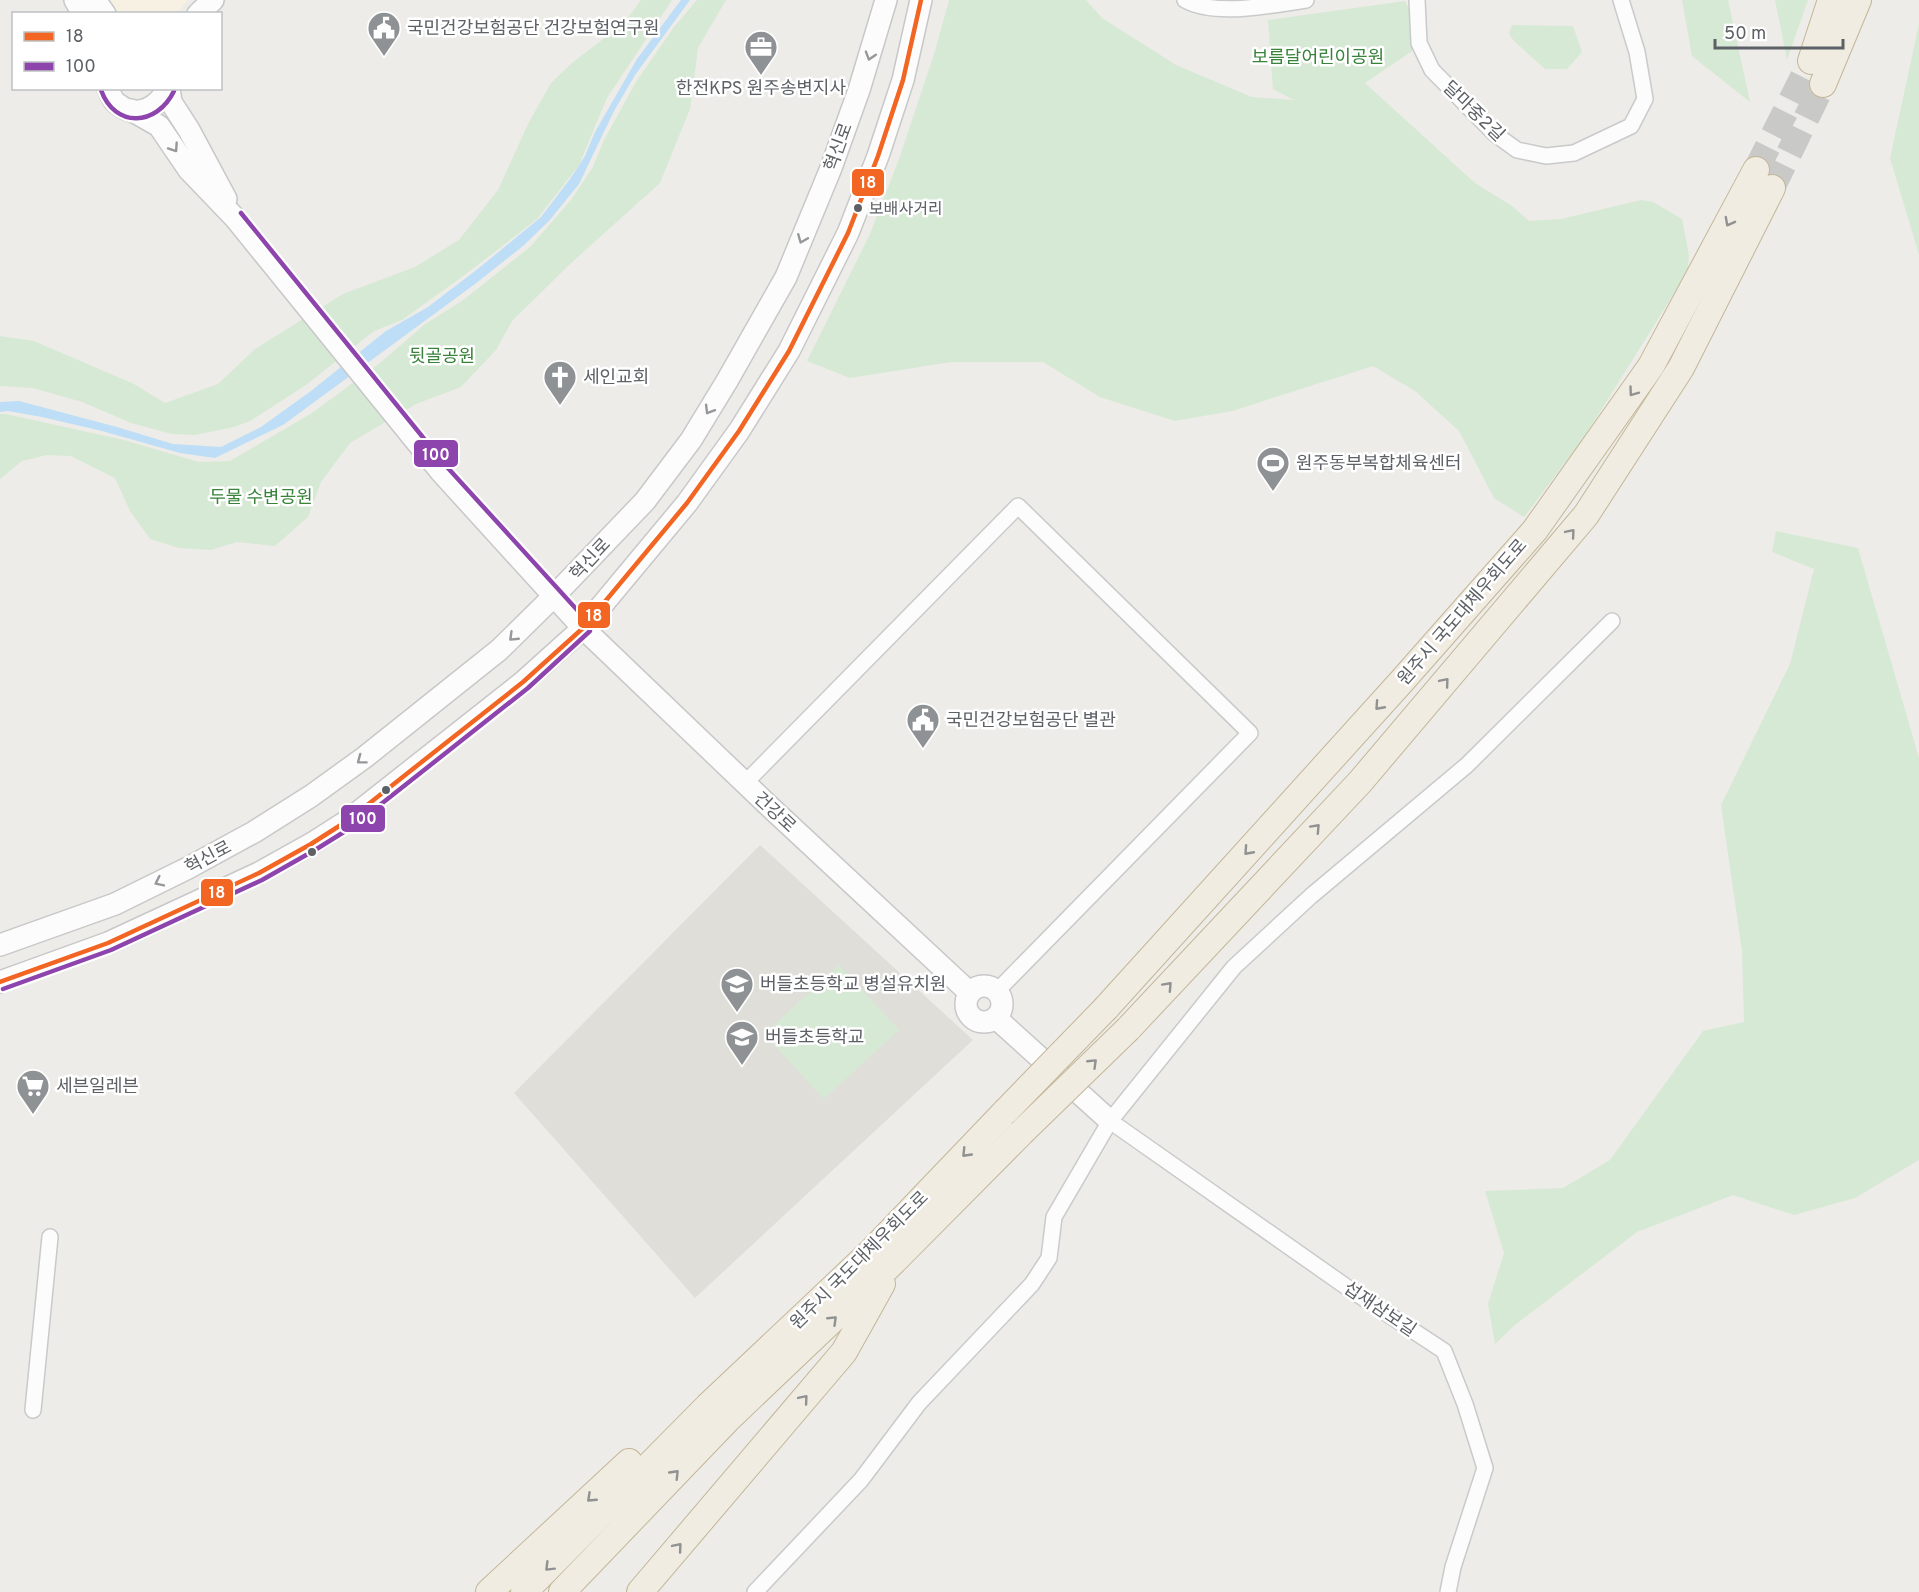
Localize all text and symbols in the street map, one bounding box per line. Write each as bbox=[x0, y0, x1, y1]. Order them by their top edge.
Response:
public building icon: 국민건강보험공단 건강보험연구원 bbox=[366, 10, 402, 57]
legend bbox=[12, 12, 222, 90]
scale bar bbox=[1715, 12, 1842, 50]
place label: 국민건강보험공단 건강보험연구원 bbox=[407, 18, 660, 41]
text: 50 m bbox=[1724, 23, 1766, 46]
text: 18 bbox=[66, 26, 84, 49]
office icon: 한전KPS 원주송변지사 bbox=[743, 29, 779, 76]
park label: 보름달어린이공원 bbox=[1252, 47, 1384, 70]
one-way arrow bbox=[865, 50, 877, 61]
text: 100 bbox=[66, 56, 96, 79]
street label: 달마중2길 bbox=[1437, 77, 1509, 147]
place label: 한전KPS 원주송변지사 bbox=[676, 78, 847, 101]
street label: 혁신로 bbox=[820, 120, 859, 175]
one-way arrow bbox=[167, 141, 178, 152]
line badge: 18 bbox=[851, 168, 885, 197]
text: 18 bbox=[860, 174, 876, 194]
place label: 보배사거리 bbox=[869, 200, 943, 220]
marker: 보배사거리 bbox=[852, 202, 864, 214]
one-way arrow bbox=[1725, 216, 1736, 226]
one-way arrow bbox=[797, 233, 809, 244]
park label: 뒷골공원 bbox=[409, 346, 475, 369]
church icon: 세인교회 bbox=[542, 359, 578, 406]
place label: 세인교회 bbox=[583, 367, 649, 390]
one-way arrow bbox=[1629, 385, 1640, 396]
one-way arrow bbox=[705, 404, 717, 414]
line badge: 100 bbox=[413, 439, 459, 468]
sports icon: 원주동부복합체육센터 bbox=[1255, 445, 1291, 492]
text: 100 bbox=[422, 446, 450, 466]
place label: 원주동부복합체육센터 bbox=[1296, 453, 1462, 476]
park label: 두물 수변공원 bbox=[209, 487, 313, 510]
one-way arrow bbox=[1564, 529, 1575, 540]
street label: 혁신로 bbox=[566, 534, 616, 586]
street label: 원주시 국도대체우회도로 bbox=[1393, 535, 1533, 691]
line badge: 18 bbox=[577, 601, 611, 629]
text: 18 bbox=[586, 607, 602, 627]
one-way arrow bbox=[509, 630, 520, 641]
one-way arrow bbox=[1437, 678, 1448, 689]
one-way arrow bbox=[1375, 700, 1386, 710]
public building icon: 국민건강보험공단 별관 bbox=[905, 702, 941, 749]
place label: 국민건강보험공단 별관 bbox=[946, 710, 1116, 733]
one-way arrow bbox=[357, 753, 368, 764]
unlabelled marker bbox=[380, 784, 392, 796]
street label: 건강로 bbox=[748, 788, 800, 838]
line badge: 100 bbox=[340, 804, 386, 833]
text: 100 bbox=[349, 810, 377, 830]
one-way arrow bbox=[1309, 825, 1320, 835]
street label: 혁신로 bbox=[181, 837, 236, 880]
one-way arrow bbox=[1244, 844, 1255, 855]
unlabelled marker bbox=[306, 846, 318, 858]
one-way arrow bbox=[154, 875, 165, 887]
line badge: 18 bbox=[200, 878, 234, 907]
text: 18 bbox=[209, 884, 225, 904]
school or university icon: 버들초등학교 병설유치원 bbox=[719, 966, 755, 1013]
place label: 버들초등학교 병설유치원 bbox=[760, 974, 946, 997]
one-way arrow bbox=[1161, 982, 1172, 993]
school or university icon: 버들초등학교 bbox=[724, 1019, 760, 1066]
place label: 버들초등학교 bbox=[765, 1027, 864, 1050]
one-way arrow bbox=[1087, 1059, 1097, 1070]
supermarket icon: 세븐일레븐 bbox=[15, 1068, 51, 1115]
place label: 세븐일레븐 bbox=[56, 1076, 139, 1099]
one-way arrow bbox=[962, 1146, 973, 1157]
street label: 원주시 국도대체우회도로 bbox=[786, 1187, 934, 1335]
street label: 섭재삼보길 bbox=[1338, 1278, 1420, 1343]
one-way arrow bbox=[826, 1316, 836, 1327]
one-way arrow bbox=[797, 1395, 808, 1406]
one-way arrow bbox=[668, 1471, 679, 1482]
one-way arrow bbox=[587, 1491, 598, 1502]
one-way arrow bbox=[671, 1543, 682, 1554]
one-way arrow bbox=[545, 1560, 556, 1571]

